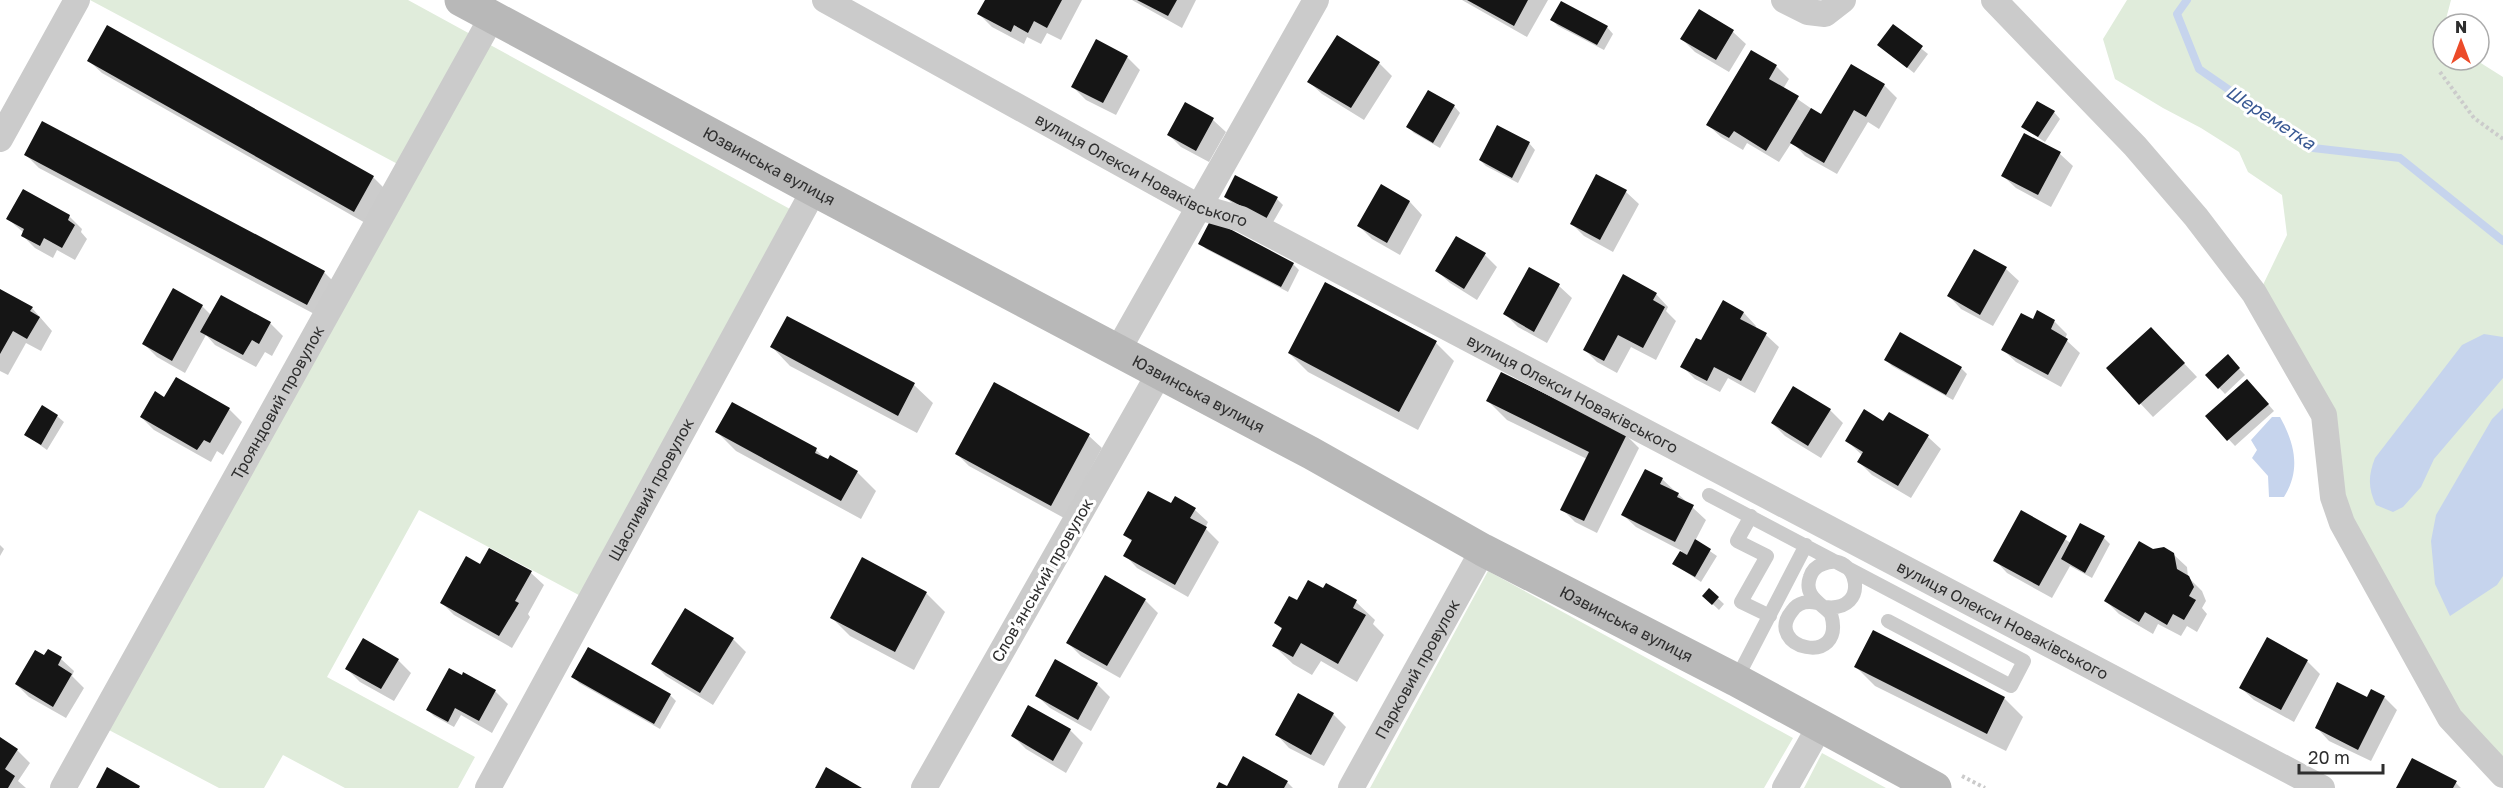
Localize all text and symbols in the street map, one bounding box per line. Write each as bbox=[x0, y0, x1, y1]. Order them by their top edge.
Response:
north arrow bbox=[2431, 12, 2491, 72]
text: N bbox=[2455, 17, 2467, 37]
water label: Шереметка bbox=[2222, 80, 2320, 154]
street label: вулиця Олекси Новаківського bbox=[1032, 108, 1252, 231]
street label: Юзвинська вулиця bbox=[700, 122, 839, 209]
street label: Трояндовий провулок bbox=[227, 322, 328, 483]
street label: вулиця Олекси Новаківського bbox=[1464, 330, 1682, 457]
street label: Юзвинська вулиця bbox=[1129, 350, 1268, 437]
street label: Щасливий провулок bbox=[604, 414, 698, 565]
street label: Словʼянський провулок bbox=[987, 494, 1097, 666]
street label: вулиця Олекси Новаківського bbox=[1894, 556, 2112, 684]
street label: Юзвинська вулиця bbox=[1556, 581, 1697, 666]
street label: Парковий провулок bbox=[1370, 596, 1464, 742]
scale bar bbox=[2299, 737, 2383, 775]
text: 20 m bbox=[2308, 746, 2350, 768]

